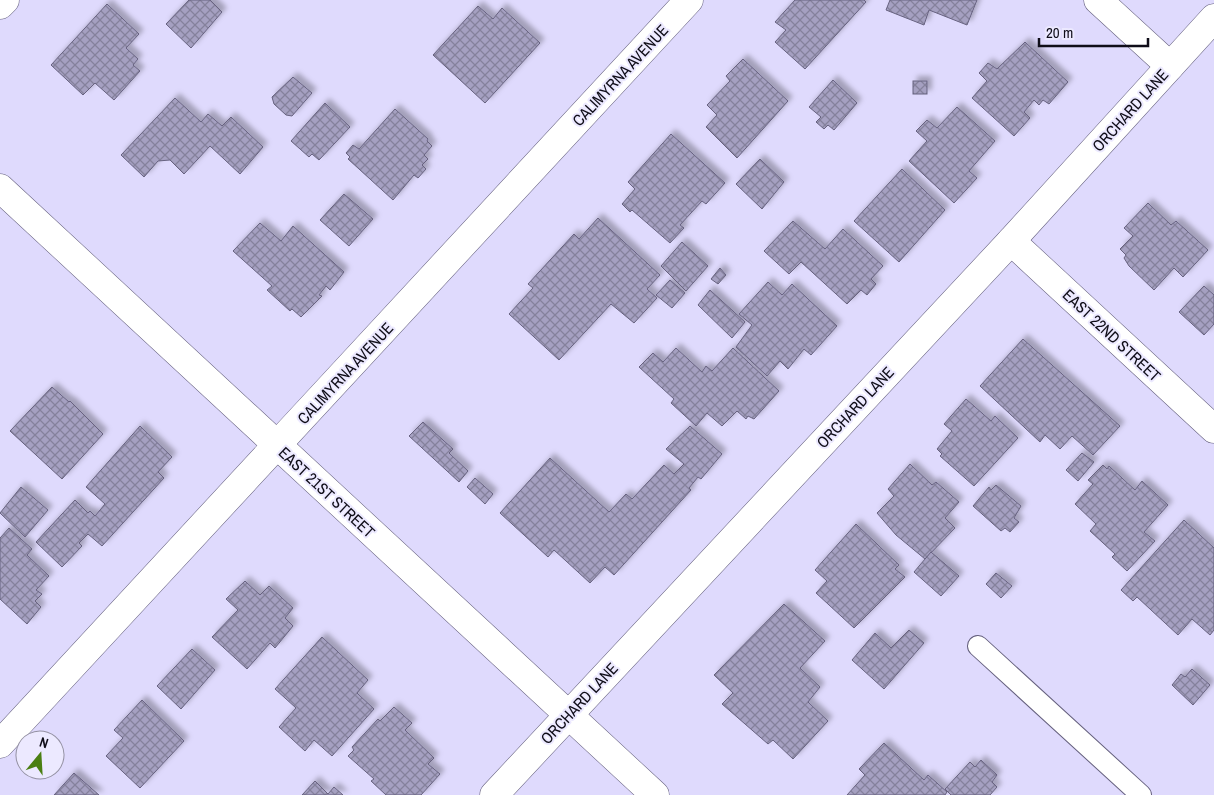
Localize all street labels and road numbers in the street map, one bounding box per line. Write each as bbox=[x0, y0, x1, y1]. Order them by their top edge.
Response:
street label: CALIMYRNA AVENUE bbox=[567, 19, 673, 131]
street label: ORCHARD LANE bbox=[1087, 64, 1173, 156]
street label: EAST 22ND STREET bbox=[1058, 284, 1166, 386]
street label: CALIMYRNA AVENUE bbox=[292, 317, 398, 429]
street label: ORCHARD LANE bbox=[811, 361, 899, 453]
street label: EAST 21ST STREET bbox=[274, 442, 380, 542]
street label: ORCHARD LANE bbox=[535, 657, 623, 749]

